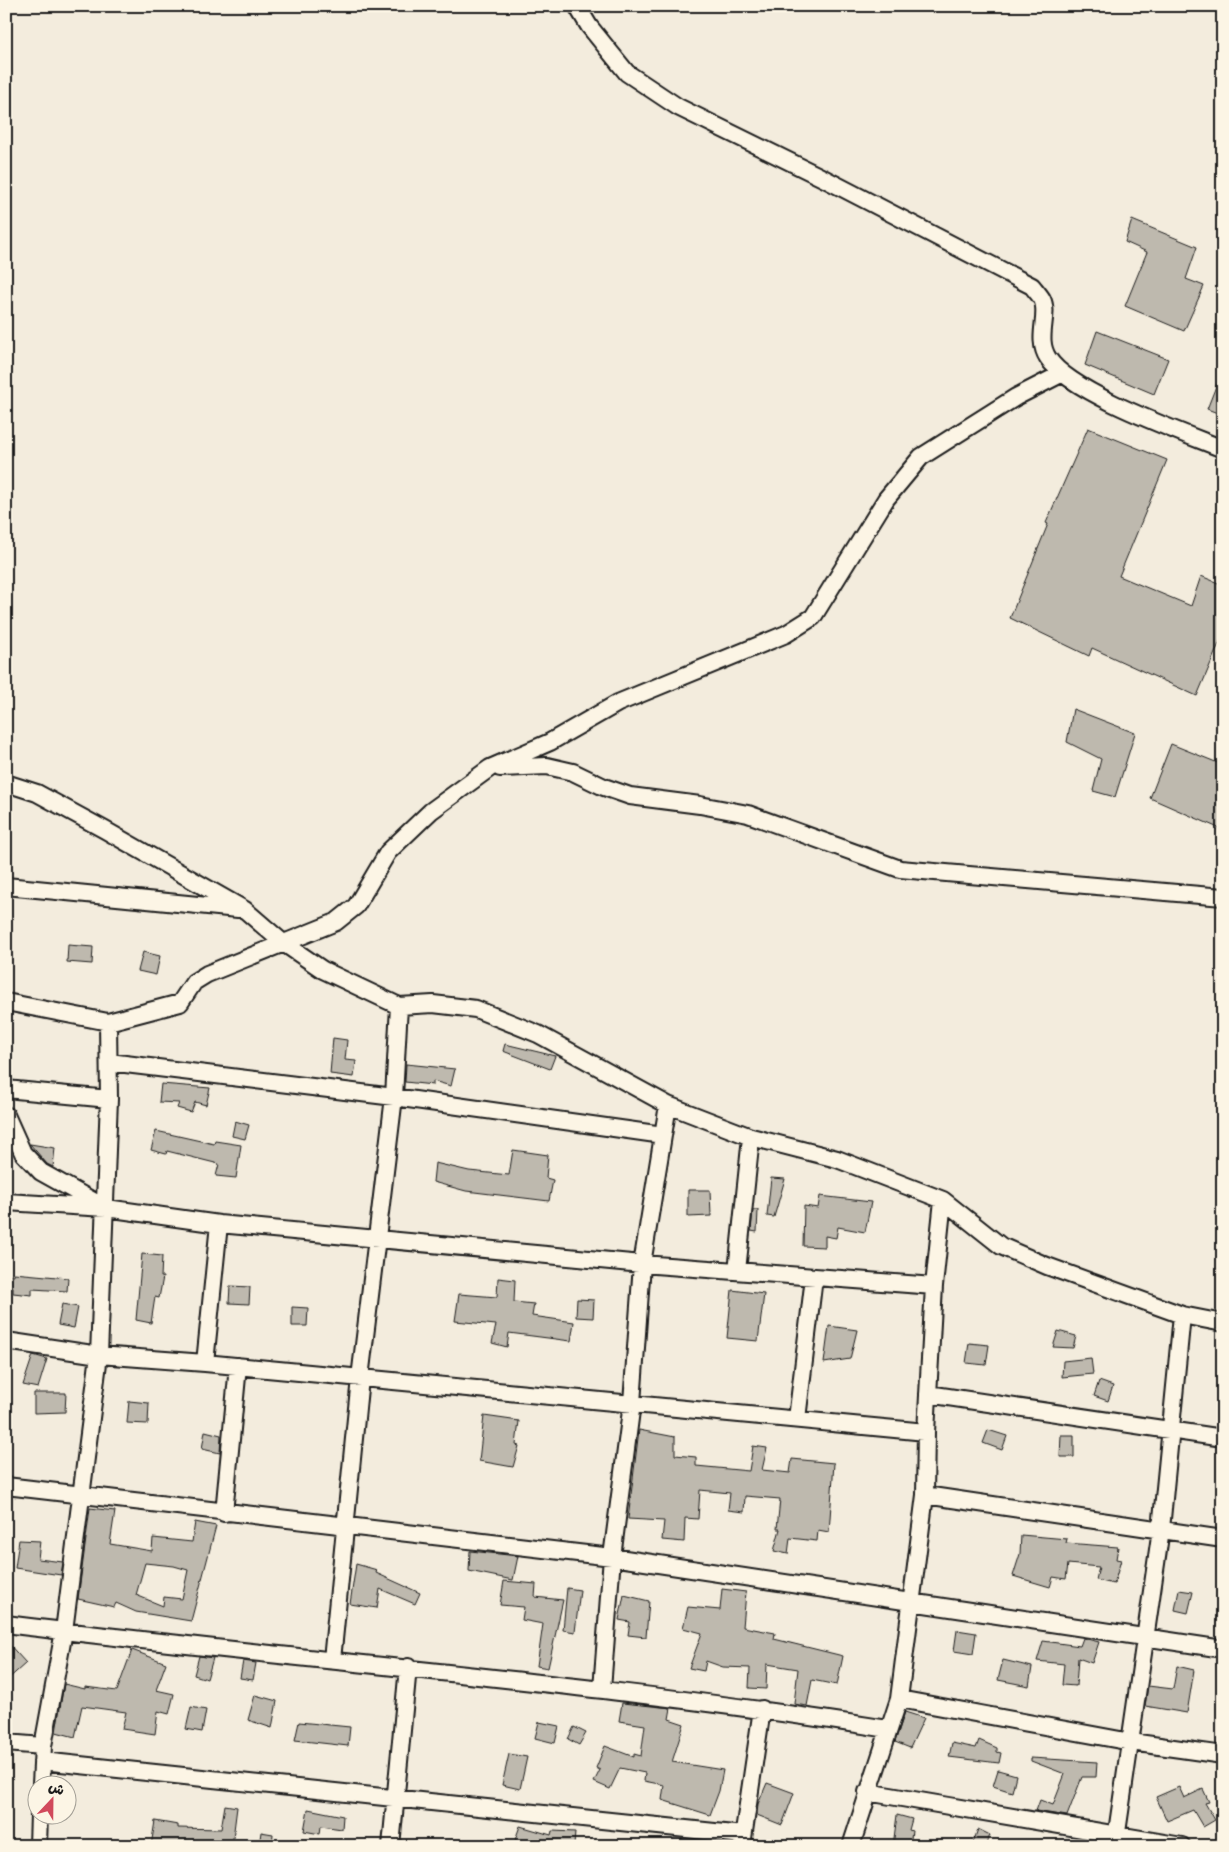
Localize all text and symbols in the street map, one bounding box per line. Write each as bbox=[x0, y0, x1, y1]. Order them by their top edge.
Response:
north arrow bbox=[28, 1774, 78, 1824]
text: ش bbox=[46, 1777, 67, 1801]

